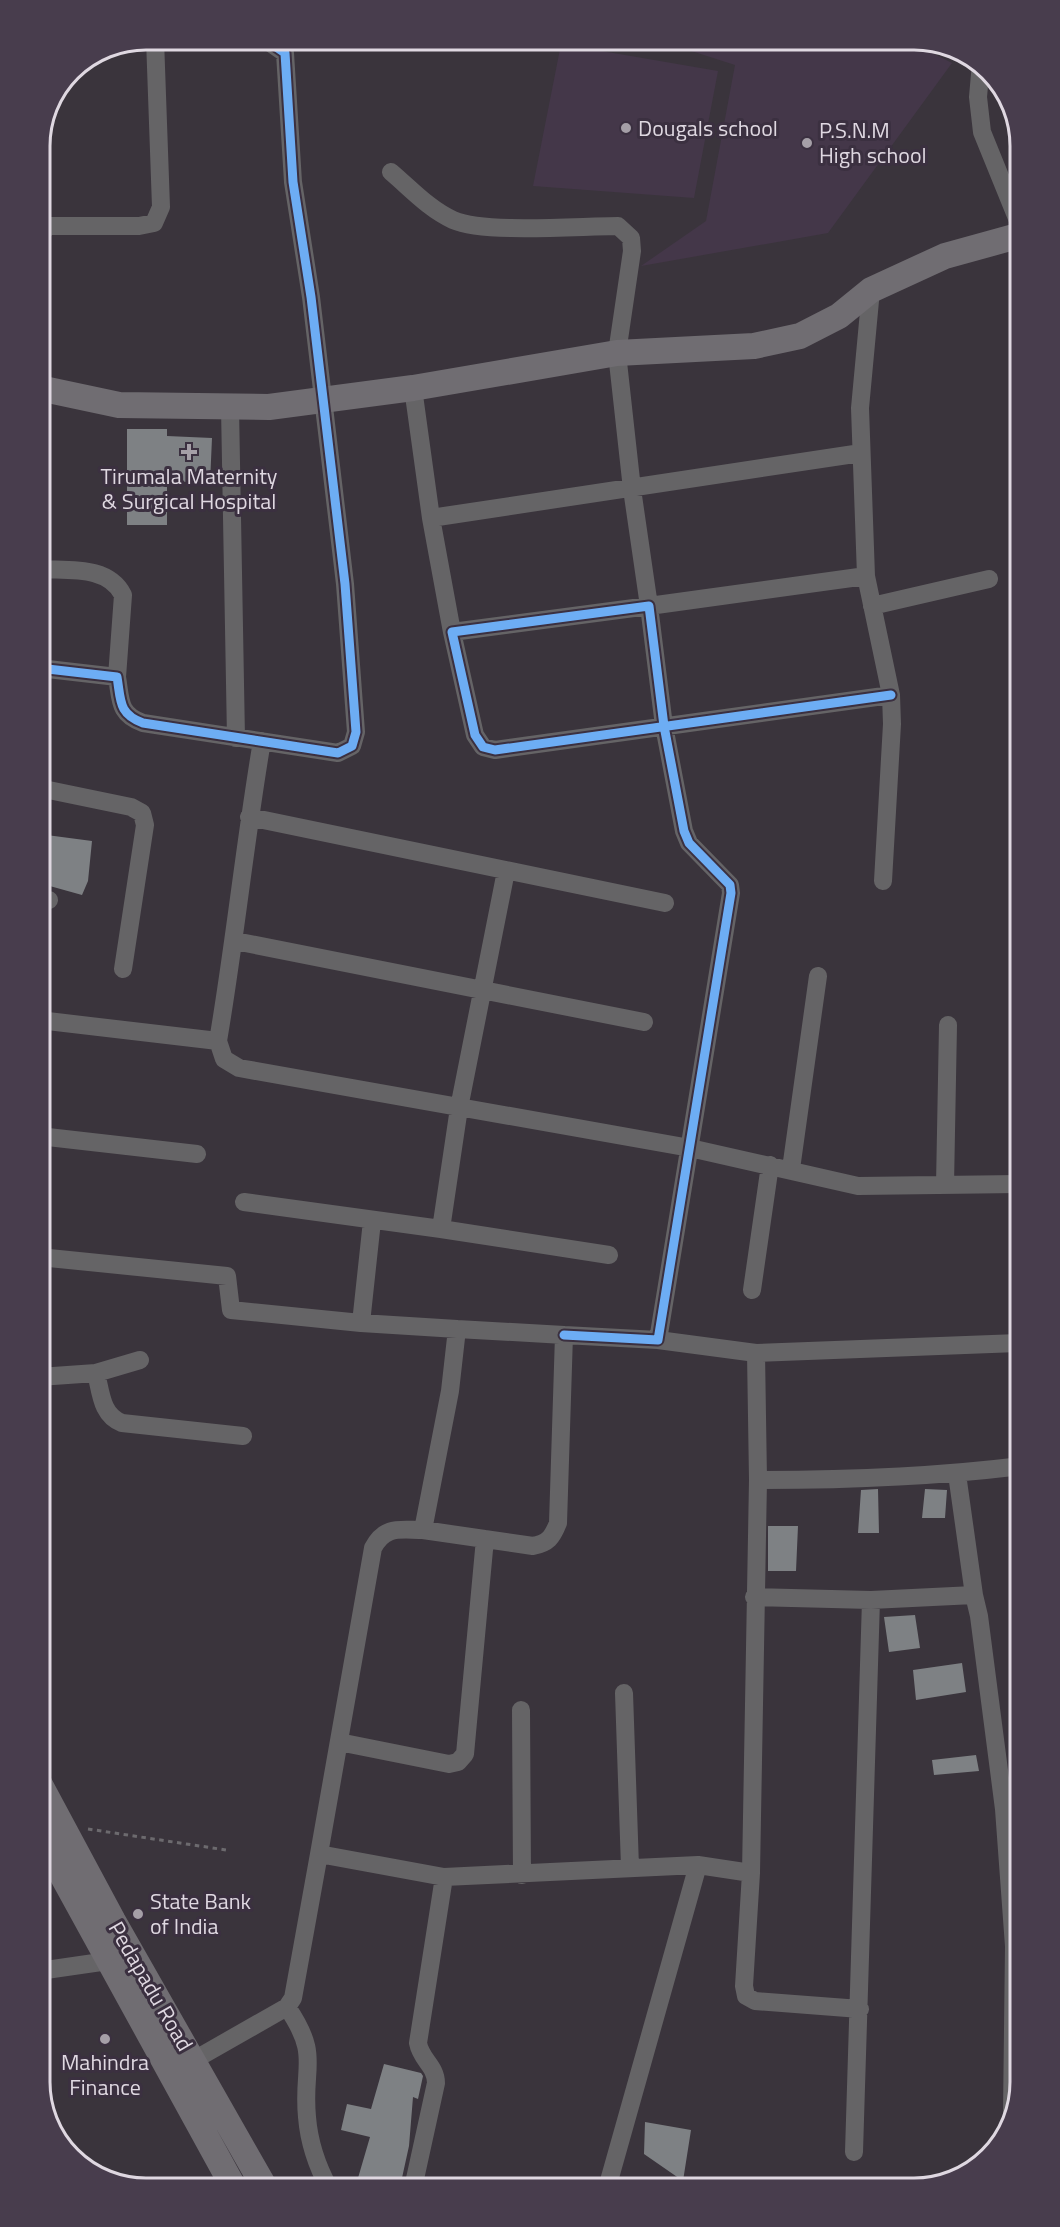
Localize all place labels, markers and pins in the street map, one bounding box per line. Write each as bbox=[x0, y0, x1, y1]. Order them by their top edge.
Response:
place label: Dougals school bbox=[638, 111, 778, 145]
place label: P.S.N.M High school bbox=[819, 113, 927, 172]
marker: Dougals school bbox=[619, 121, 633, 135]
marker: P.S.N.M High school bbox=[800, 136, 814, 150]
marker: Tirumala Maternity & Surgical Hospital bbox=[180, 443, 198, 461]
place label: Tirumala Maternity & Surgical Hospital bbox=[101, 459, 278, 518]
place label: State Bank of India bbox=[150, 1884, 252, 1943]
marker: State Bank of India bbox=[131, 1907, 145, 1921]
marker: Mahindra Finance bbox=[98, 2032, 112, 2046]
place label: Mahindra Finance bbox=[61, 2045, 149, 2104]

